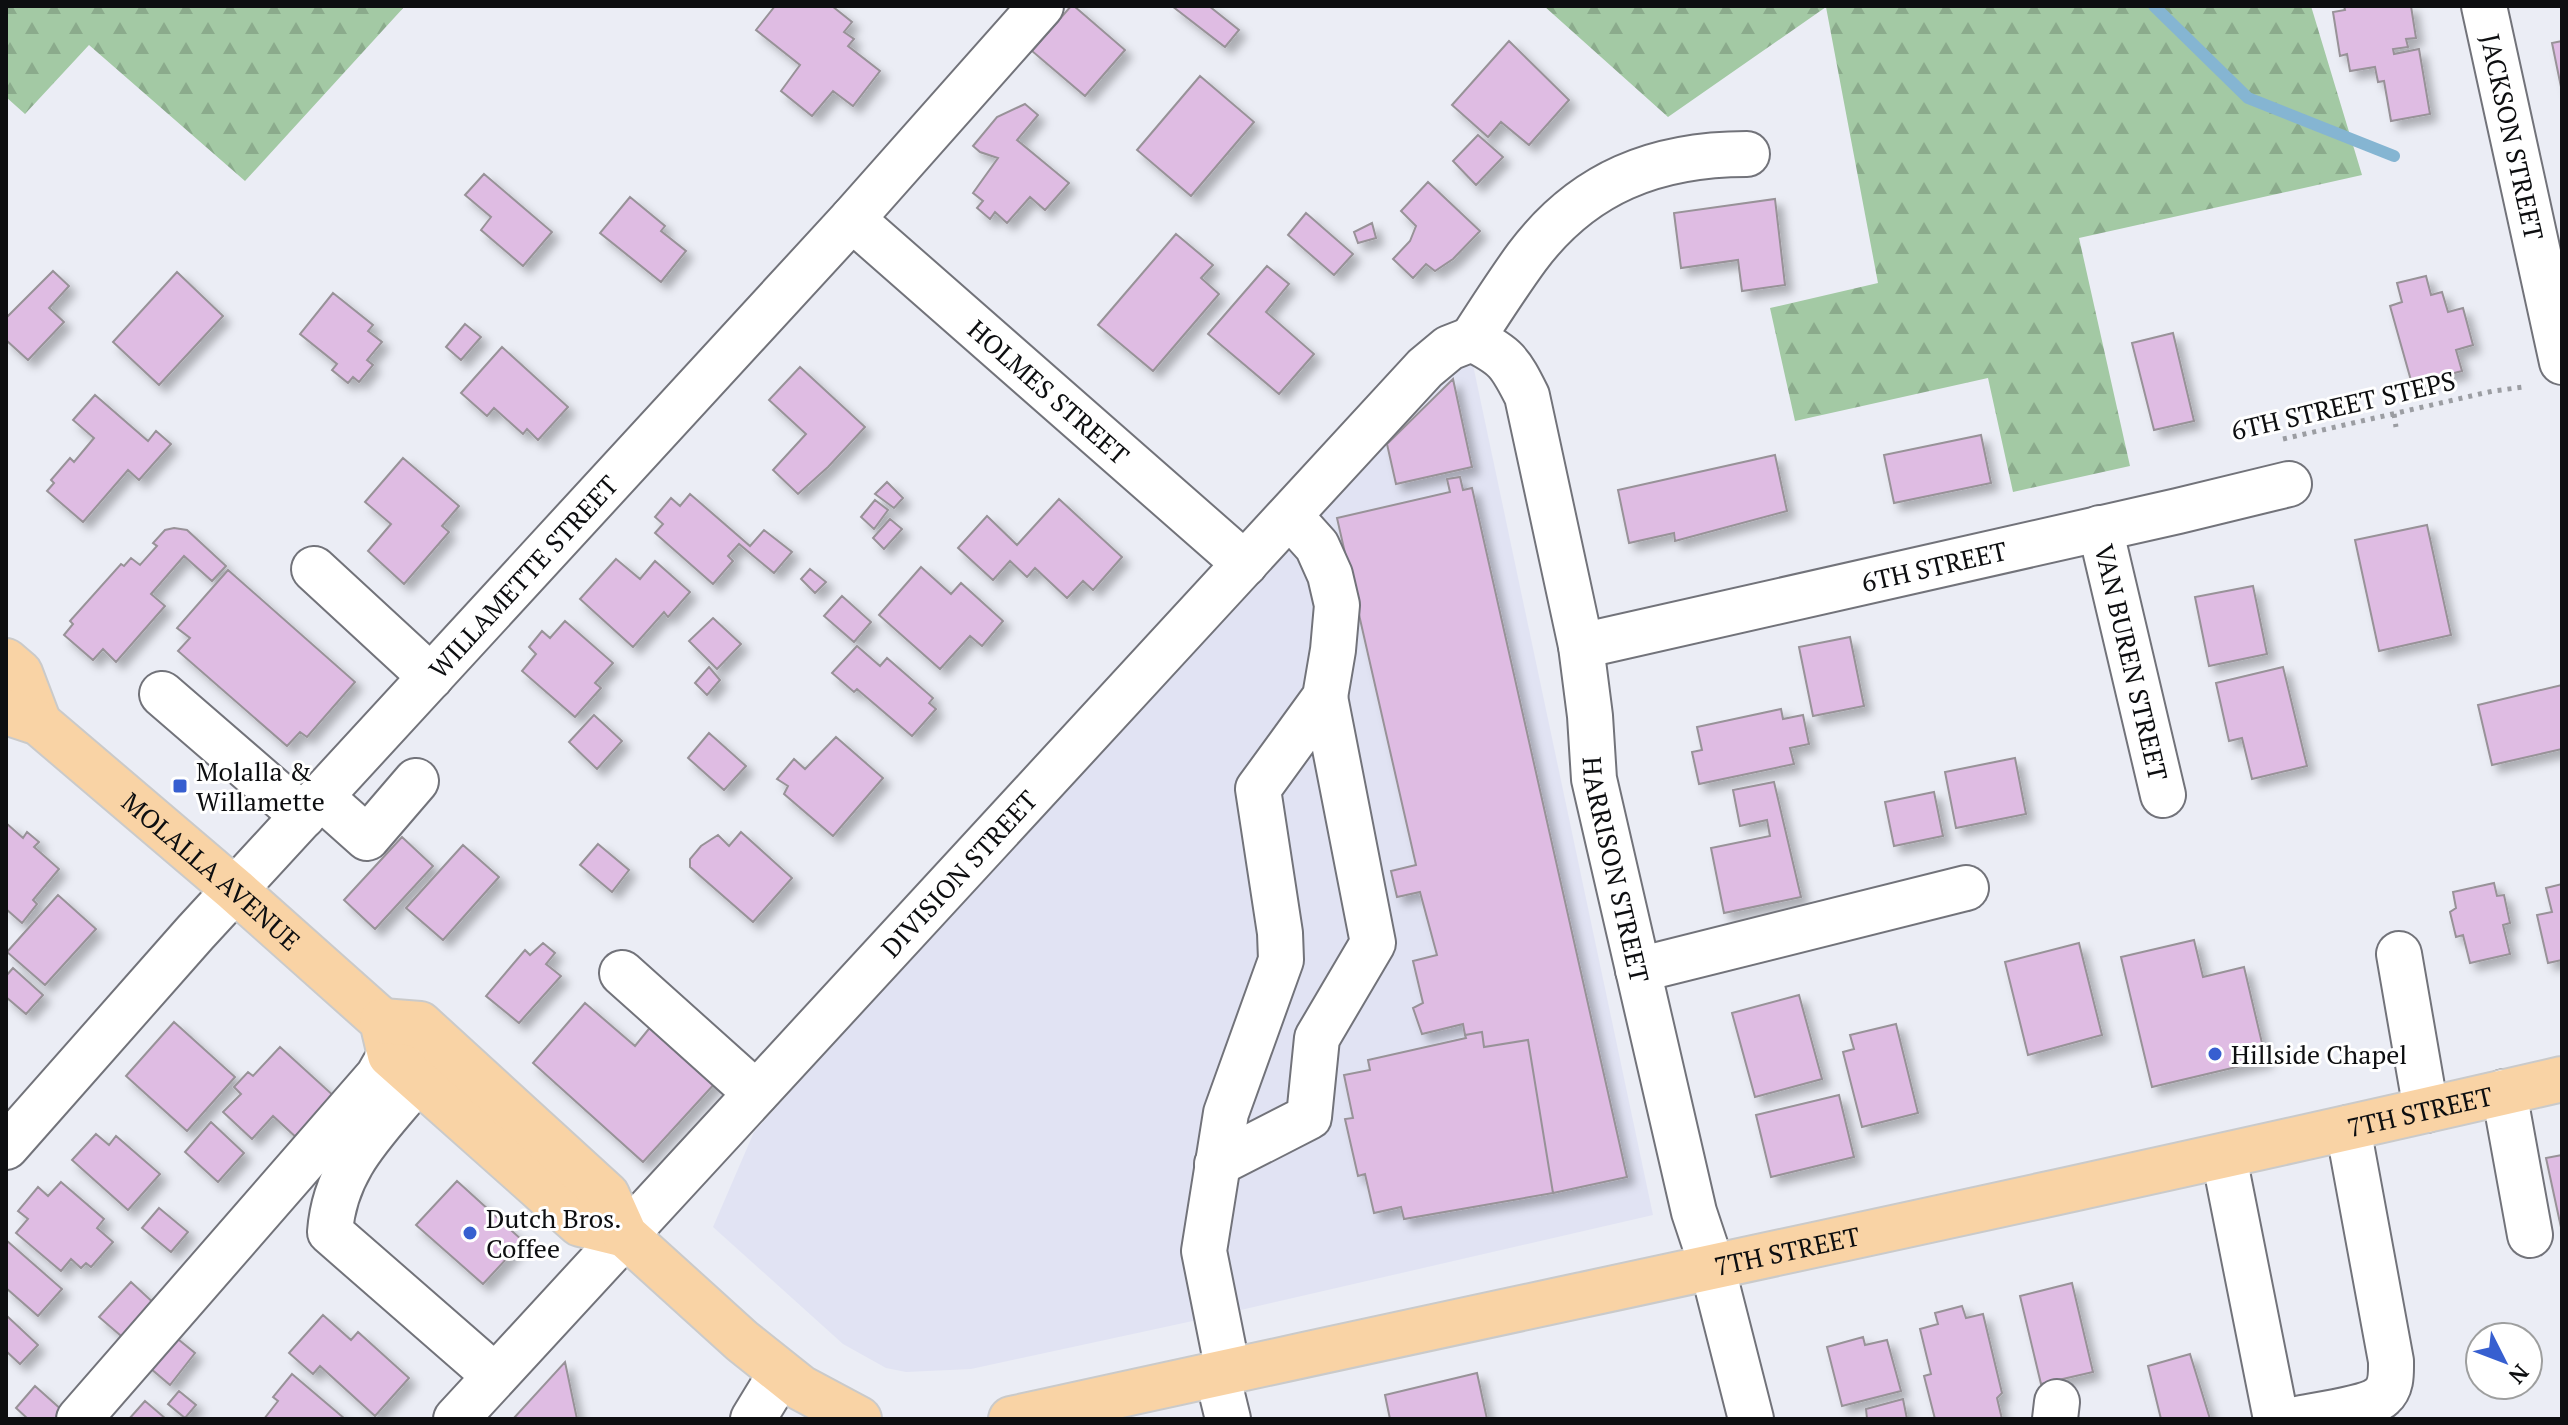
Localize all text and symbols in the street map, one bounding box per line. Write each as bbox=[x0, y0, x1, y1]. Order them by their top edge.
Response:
street label: JACKSON STREET bbox=[2474, 31, 2552, 243]
street label: HOLMES STREET bbox=[961, 312, 1137, 472]
street label: 6TH STREET STEPS bbox=[2228, 363, 2458, 447]
street label: WILLAMETTE STREET bbox=[421, 468, 625, 685]
street label: 6TH STREET bbox=[1858, 533, 2010, 599]
street label: VAN BUREN STREET bbox=[2087, 541, 2176, 784]
place label: Molalla & Willamette bbox=[196, 754, 325, 818]
street label: HARRISON STREET bbox=[1576, 756, 1657, 986]
marker: Molalla & Willamette bbox=[171, 777, 189, 795]
street label: DIVISION STREET bbox=[874, 783, 1044, 964]
street label: MOLALLA AVENUE bbox=[115, 784, 308, 957]
place label: Hillside Chapel bbox=[2231, 1037, 2407, 1071]
marker: Hillside Chapel bbox=[2206, 1045, 2224, 1063]
street label: 7TH STREET bbox=[2344, 1078, 2496, 1144]
place label: Dutch Bros. Coffee bbox=[486, 1201, 622, 1265]
street label: 7TH STREET bbox=[1711, 1219, 1863, 1283]
marker: Dutch Bros. Coffee bbox=[461, 1224, 479, 1242]
north arrow bbox=[2464, 1321, 2544, 1401]
text: N bbox=[2503, 1359, 2536, 1391]

